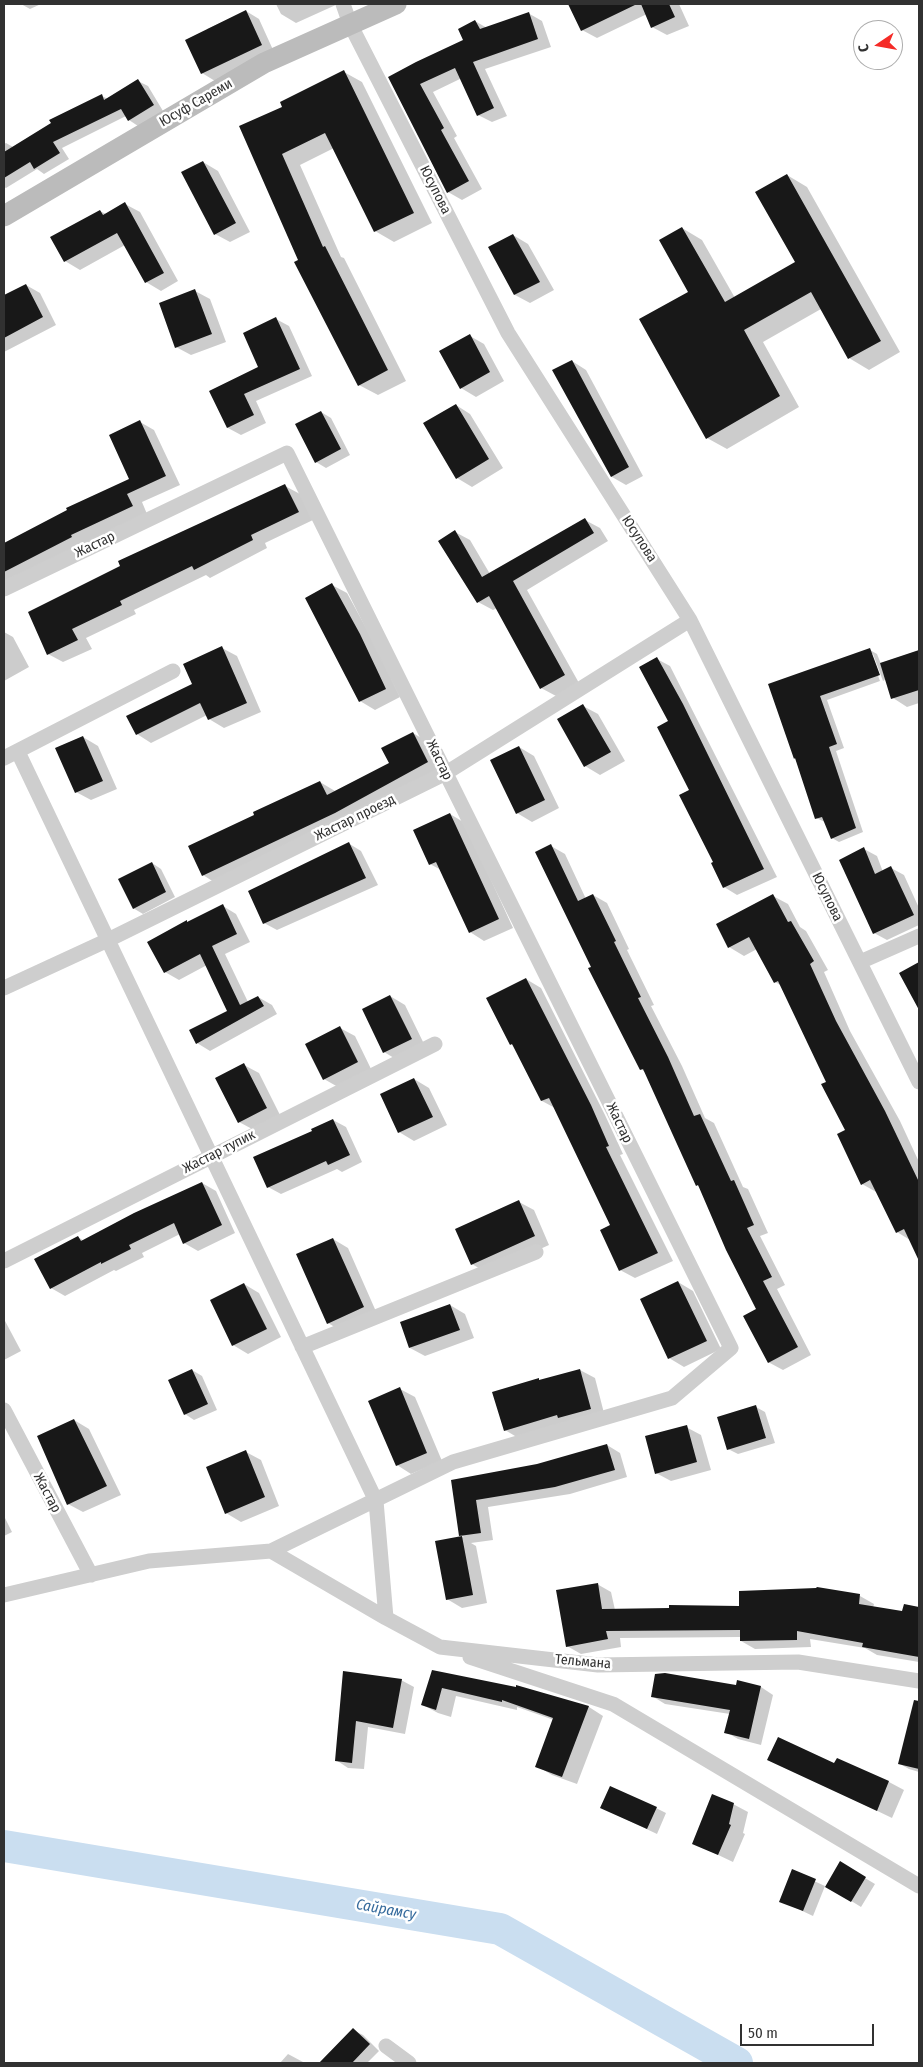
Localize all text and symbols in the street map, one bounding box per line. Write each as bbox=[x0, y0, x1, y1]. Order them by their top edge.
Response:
north arrow bbox=[853, 20, 903, 70]
text: С bbox=[855, 43, 873, 53]
street label: Юсуф Сареми bbox=[157, 75, 235, 131]
street label: Юсупова bbox=[416, 163, 454, 217]
street label: Юсупова bbox=[618, 513, 660, 565]
street label: Жастар bbox=[72, 528, 118, 562]
street label: Жастар bbox=[422, 737, 456, 783]
street label: Жастар проезд bbox=[312, 791, 398, 845]
street label: Юсупова bbox=[808, 870, 846, 924]
street label: Жастар bbox=[602, 1100, 636, 1146]
street label: Жастар тупик bbox=[180, 1126, 258, 1178]
street label: Жастар bbox=[30, 1470, 64, 1516]
street label: Тельмана bbox=[554, 1651, 612, 1673]
water label: Сайрамсу bbox=[355, 1896, 417, 1924]
scale bar bbox=[743, 2014, 877, 2046]
text: 50 m bbox=[748, 2024, 778, 2042]

